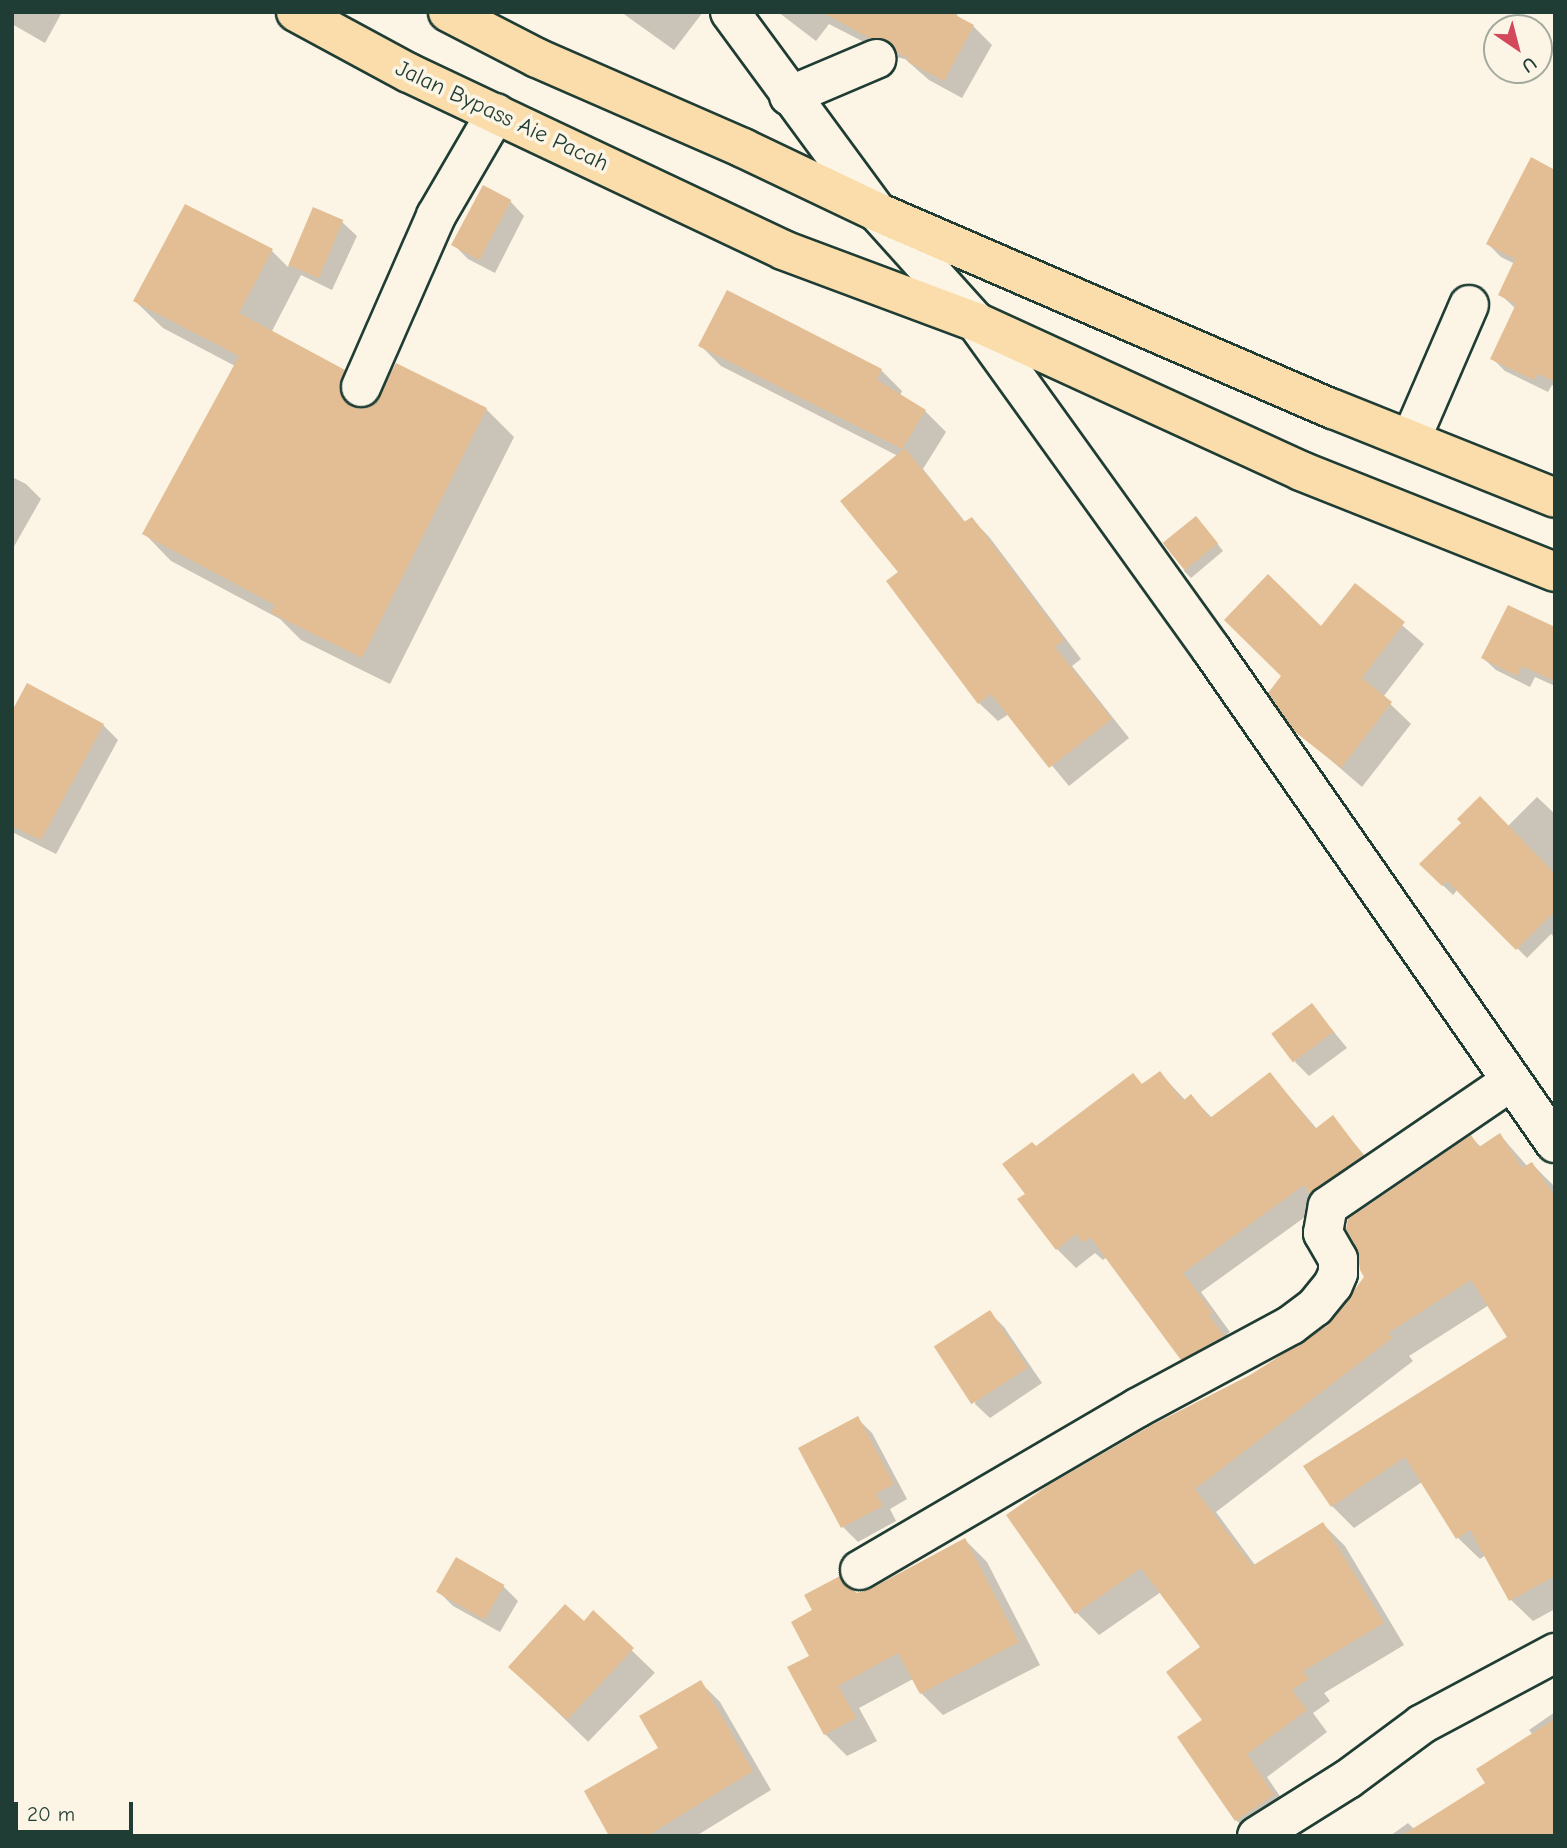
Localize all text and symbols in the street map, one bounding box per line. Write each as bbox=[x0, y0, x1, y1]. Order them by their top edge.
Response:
north arrow bbox=[1483, 14, 1553, 84]
text: U bbox=[1517, 52, 1540, 77]
street label: Jalan Bypass Aie Pacah bbox=[391, 54, 613, 178]
scale bar bbox=[18, 1788, 136, 1832]
text: 20 m bbox=[27, 1802, 75, 1826]

